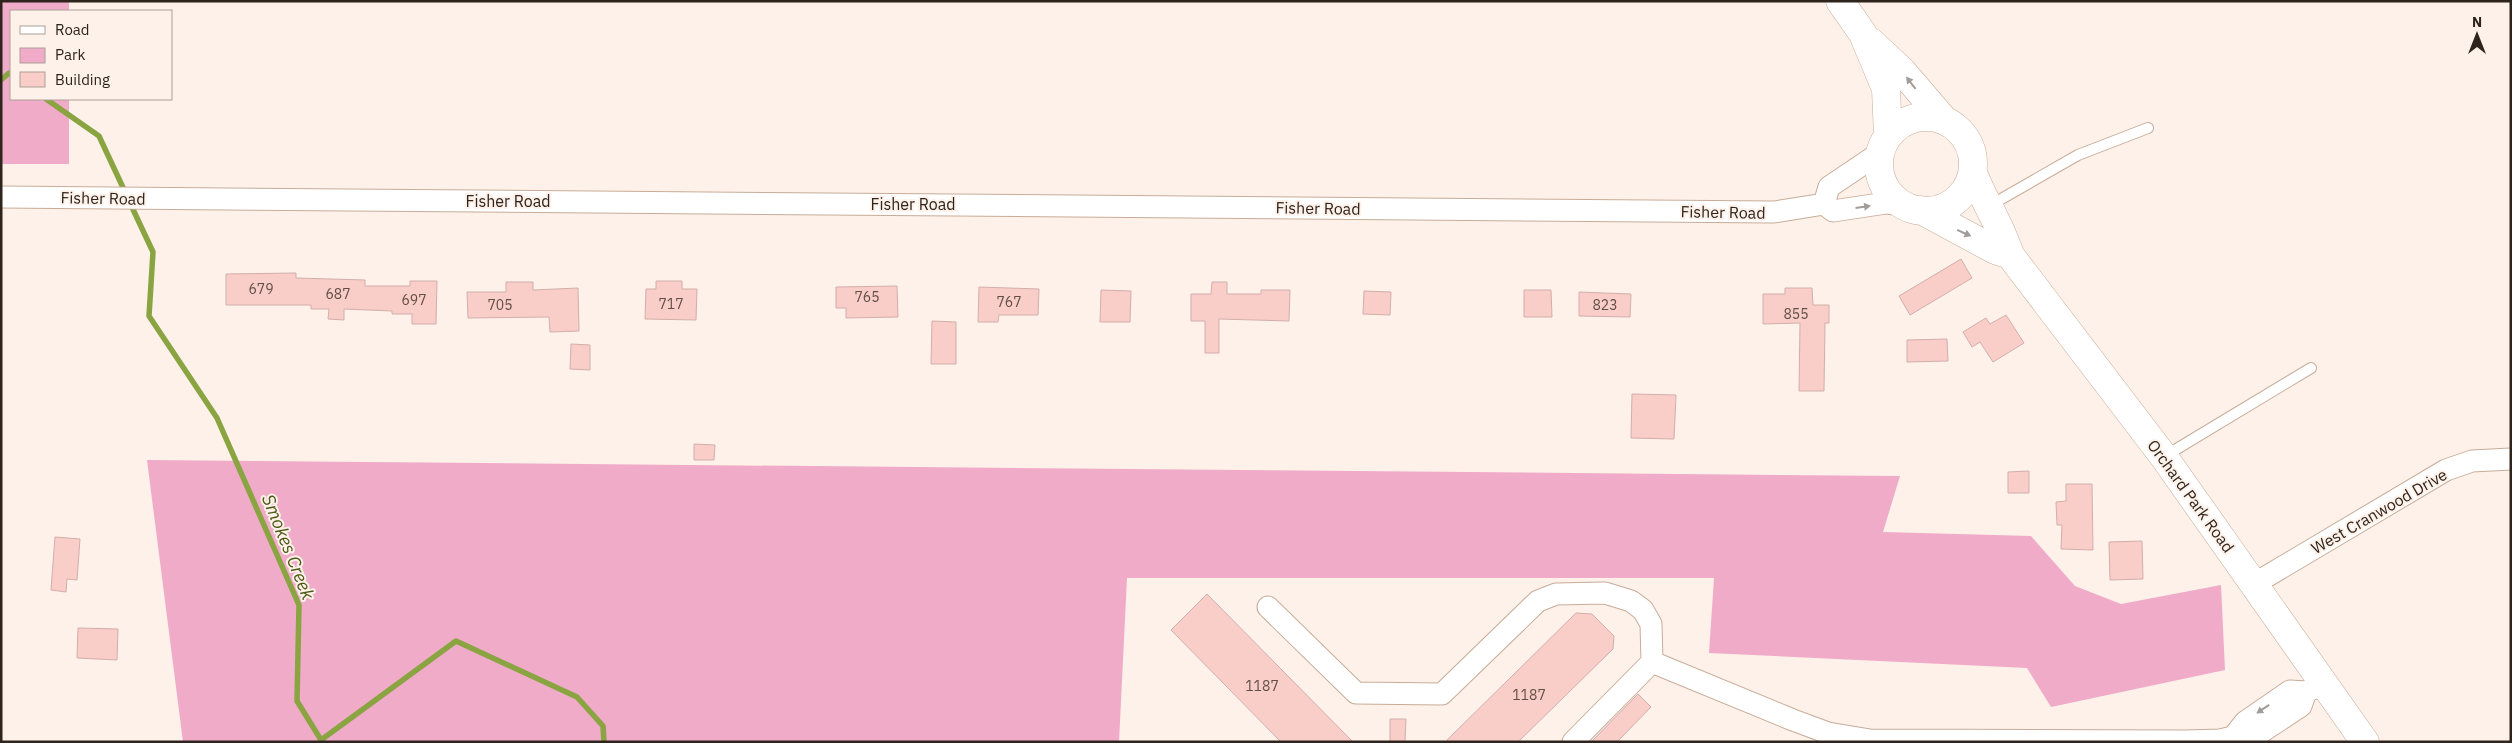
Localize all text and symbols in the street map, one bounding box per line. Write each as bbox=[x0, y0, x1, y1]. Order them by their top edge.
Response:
legend bbox=[10, 10, 172, 100]
north arrow bbox=[2452, 10, 2502, 60]
text: N bbox=[2472, 13, 2482, 31]
text: Road bbox=[55, 20, 90, 39]
text: Park bbox=[55, 45, 85, 64]
text: Building bbox=[55, 70, 110, 89]
one-way arrow bbox=[1906, 77, 1917, 90]
street label: Fisher Road bbox=[60, 187, 146, 209]
street label: Fisher Road bbox=[465, 191, 551, 211]
street label: Fisher Road bbox=[870, 194, 956, 214]
street label: Fisher Road bbox=[1275, 197, 1361, 219]
street label: Fisher Road bbox=[1680, 201, 1766, 223]
one-way arrow bbox=[1856, 203, 1872, 211]
one-way arrow bbox=[1957, 230, 1971, 238]
house number: 679 bbox=[248, 280, 274, 298]
house number: 687 bbox=[325, 285, 351, 303]
house number: 765 bbox=[854, 288, 880, 306]
house number: 697 bbox=[401, 291, 427, 309]
house number: 767 bbox=[996, 293, 1022, 311]
house number: 717 bbox=[658, 295, 684, 313]
house number: 705 bbox=[487, 296, 513, 314]
house number: 823 bbox=[1592, 296, 1618, 314]
house number: 855 bbox=[1783, 305, 1809, 323]
street label: Orchard Park Road bbox=[2143, 436, 2239, 556]
street label: West Cranwood Drive bbox=[2308, 464, 2451, 558]
water label: Smokes Creek bbox=[257, 491, 320, 603]
house number: 1187 bbox=[1245, 677, 1279, 695]
house number: 1187 bbox=[1512, 686, 1546, 704]
one-way arrow bbox=[2256, 704, 2270, 714]

